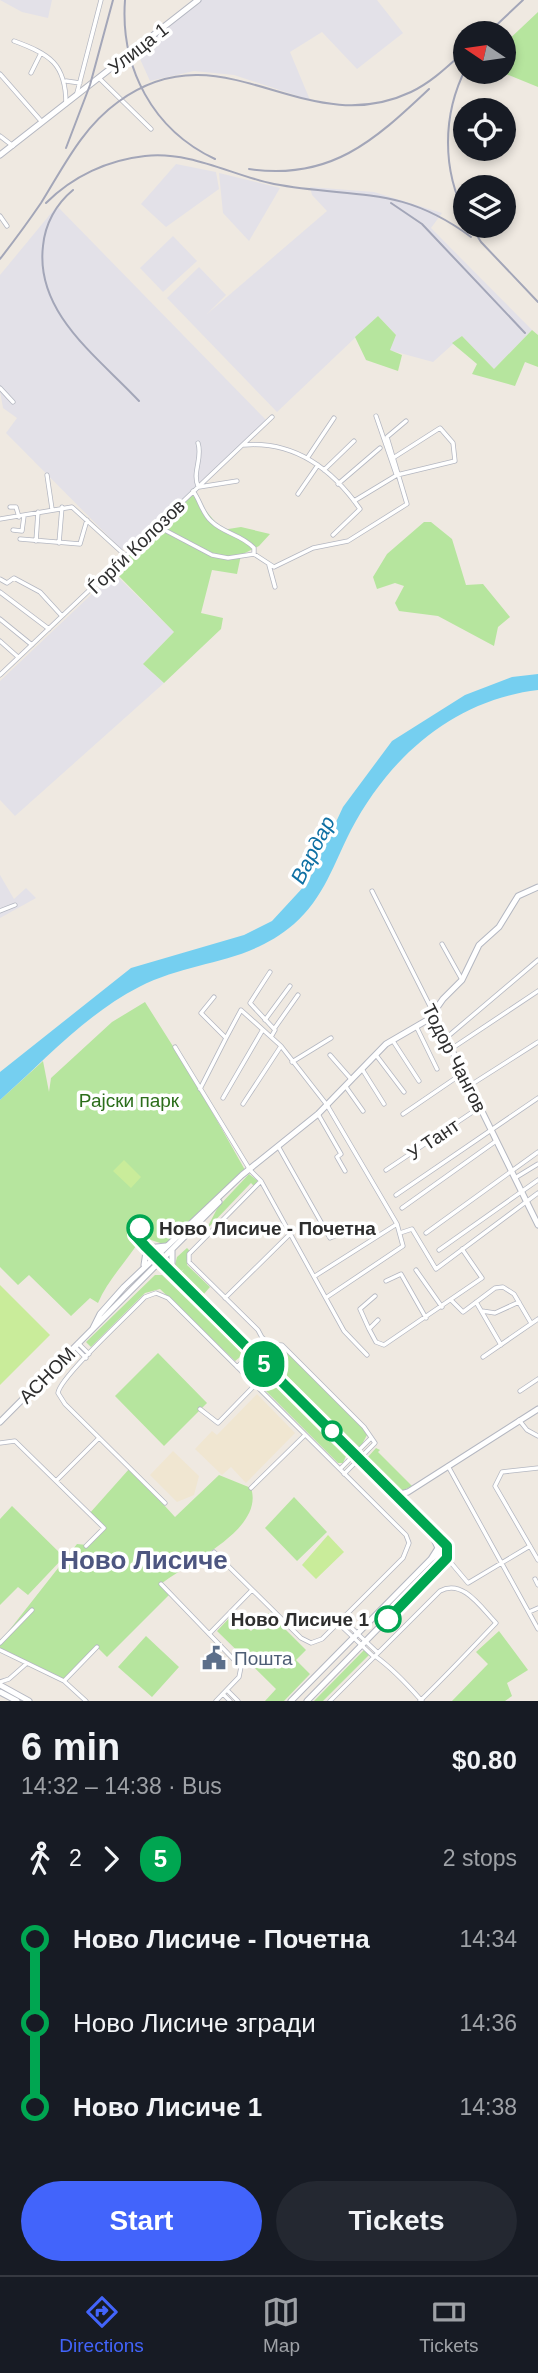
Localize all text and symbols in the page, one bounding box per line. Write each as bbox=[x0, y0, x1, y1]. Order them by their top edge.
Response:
street label: Улица 1 bbox=[104, 19, 172, 78]
north arrow bbox=[453, 21, 516, 84]
map controls bbox=[453, 21, 516, 238]
button: locate bbox=[453, 98, 516, 161]
button: layers bbox=[453, 175, 516, 238]
street label: Ѓорѓи Колозов bbox=[84, 495, 189, 598]
water label: Вардар bbox=[286, 812, 339, 887]
street label: Тодор Чангов bbox=[418, 1001, 491, 1116]
park label: Рајски парк bbox=[79, 1090, 180, 1111]
street label: У Тант bbox=[403, 1114, 463, 1164]
marker: Ново Лисиче - Почетна bbox=[127, 1215, 153, 1241]
place label: Ново Лисиче - Почетна bbox=[159, 1218, 376, 1239]
line badge: 5 bbox=[241, 1341, 287, 1387]
street label: АСНОМ bbox=[15, 1343, 80, 1408]
text: 5 bbox=[257, 1350, 271, 1377]
unlabelled marker bbox=[322, 1421, 342, 1441]
district label: Ново Лисиче bbox=[60, 1545, 228, 1575]
marker: Ново Лисиче 1 bbox=[375, 1606, 401, 1632]
place label: Ново Лисиче 1 bbox=[231, 1609, 369, 1630]
public building icon: Пошта bbox=[200, 1644, 228, 1672]
place label: Пошта bbox=[234, 1648, 293, 1669]
text: 6 min bbox=[21, 1726, 120, 1768]
text: $0.80 bbox=[452, 1745, 517, 1775]
text: 14:32 – 14:38 · Bus bbox=[21, 1773, 222, 1799]
icon: walk bbox=[21, 1840, 59, 1878]
icon: forward bbox=[92, 1840, 130, 1878]
text: 2 bbox=[69, 1845, 82, 1871]
text: 5 bbox=[154, 1845, 167, 1872]
text: 2 stops bbox=[443, 1845, 517, 1871]
text: Ново Лисиче - Почетна bbox=[73, 1924, 370, 1954]
text: 14:34 bbox=[459, 1926, 517, 1952]
text: Ново Лисиче згради bbox=[73, 2008, 316, 2038]
text: 14:36 bbox=[459, 2010, 517, 2036]
text: Ново Лисиче 1 bbox=[73, 2092, 262, 2122]
text: 14:38 bbox=[459, 2094, 517, 2120]
button: Start bbox=[21, 2181, 262, 2261]
button: Tickets bbox=[276, 2181, 517, 2261]
tab: Directions bbox=[59, 2293, 144, 2357]
tab: Map bbox=[262, 2293, 300, 2357]
tab: Tickets bbox=[419, 2293, 479, 2357]

